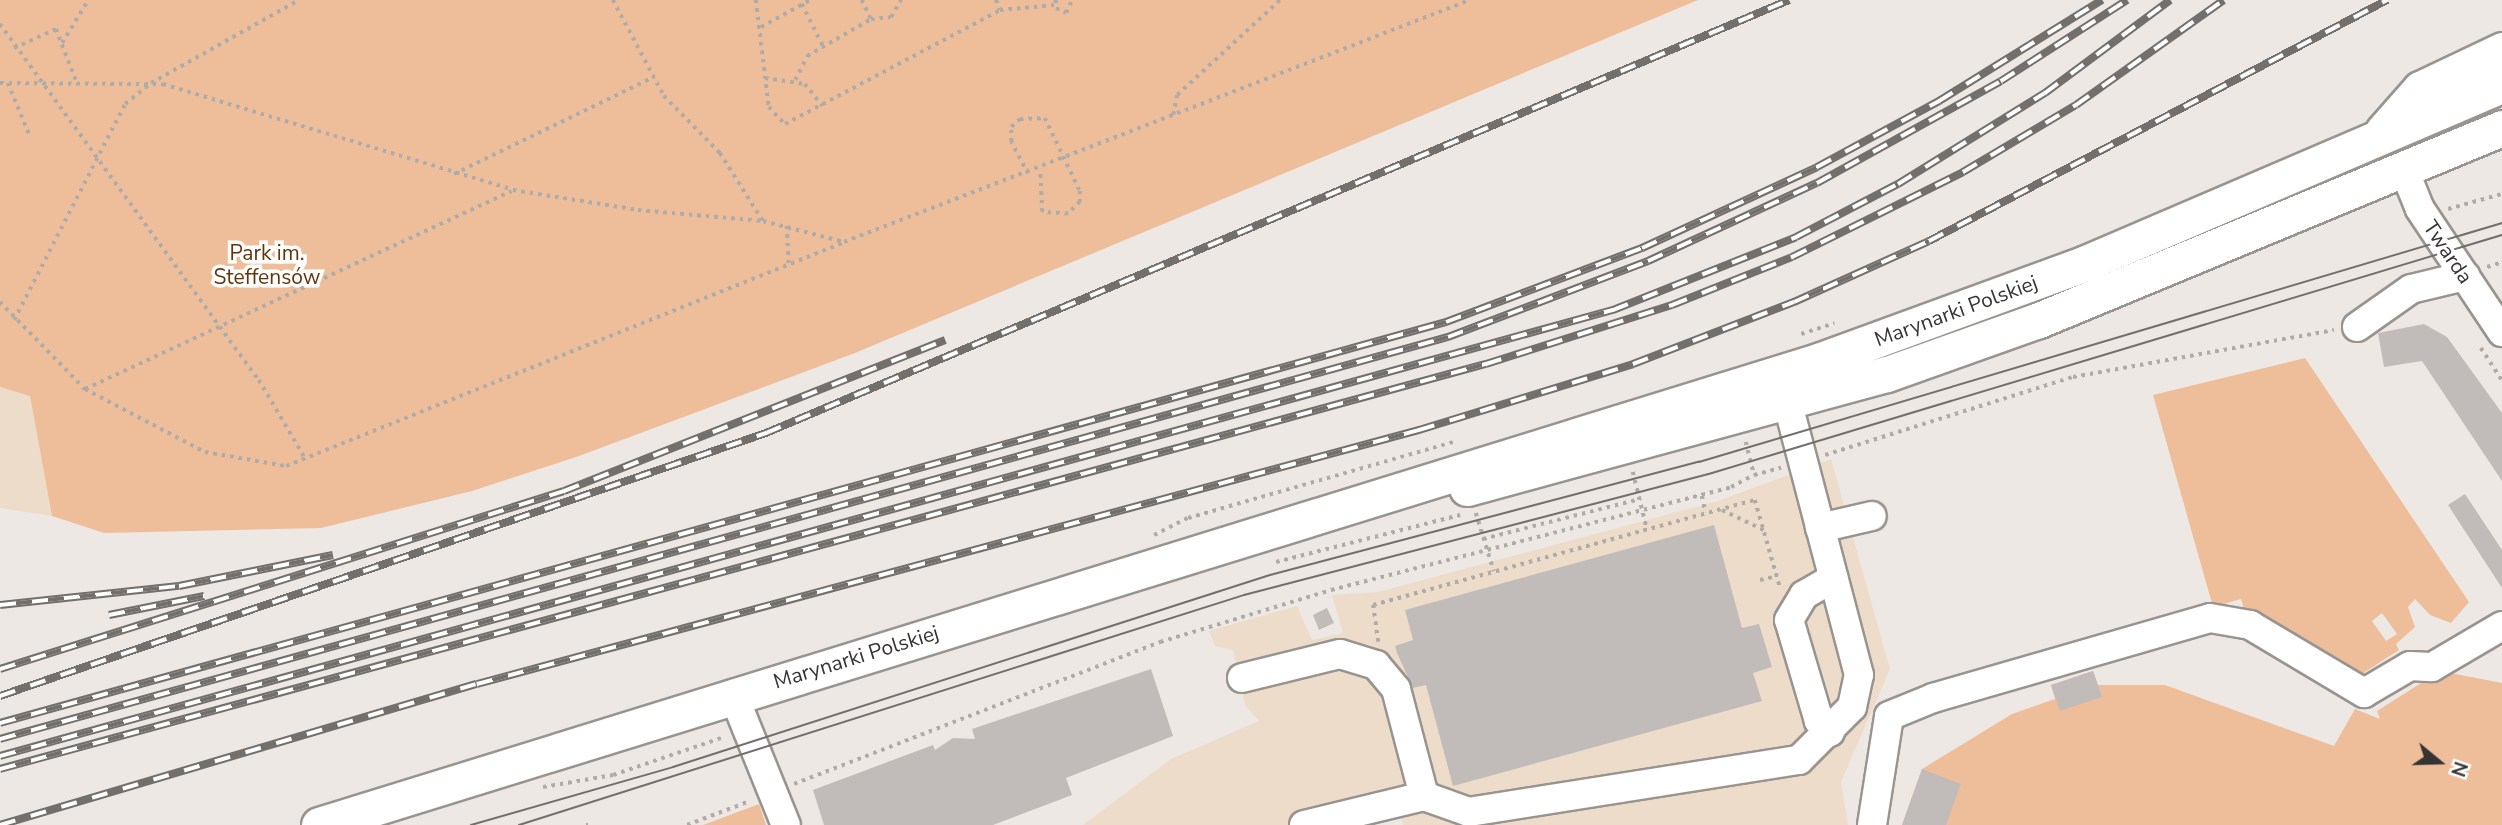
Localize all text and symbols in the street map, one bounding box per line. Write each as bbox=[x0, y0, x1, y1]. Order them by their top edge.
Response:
street label: Twarda bbox=[2418, 216, 2478, 288]
park label: Park im. Steffensów bbox=[213, 240, 321, 290]
street label: Marynarki Polskiej bbox=[1871, 270, 2041, 352]
street label: Marynarki Polskiej bbox=[770, 620, 942, 694]
north arrow bbox=[2404, 727, 2474, 797]
text: N bbox=[2444, 758, 2473, 780]

